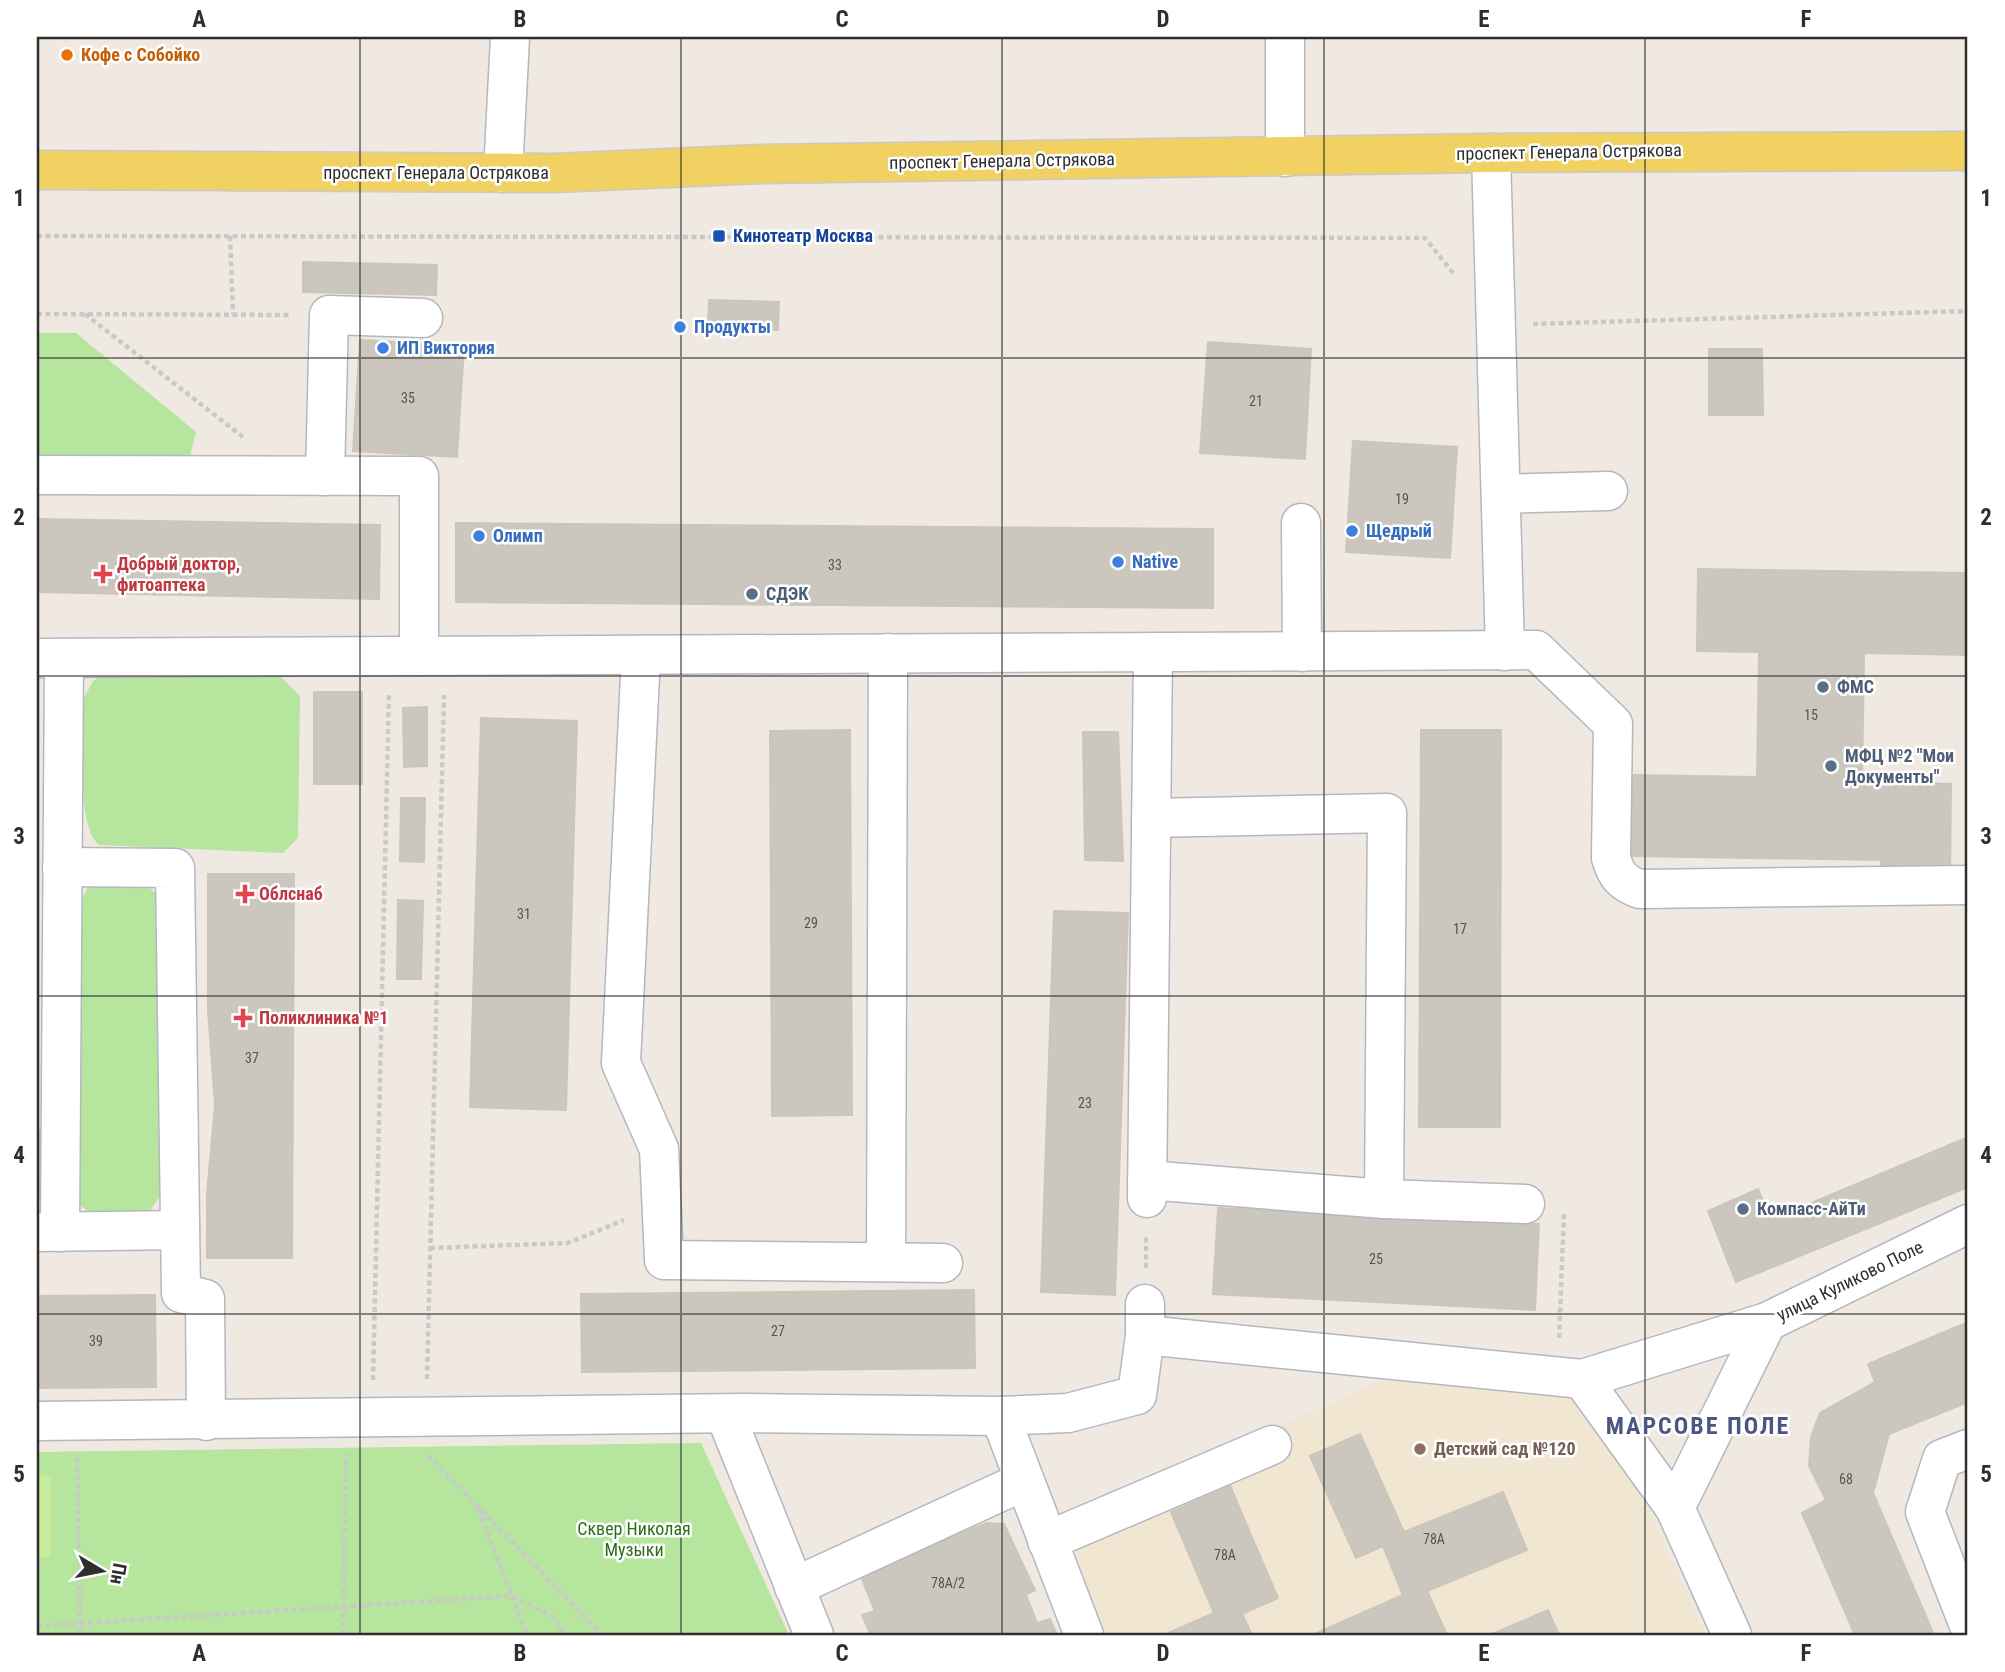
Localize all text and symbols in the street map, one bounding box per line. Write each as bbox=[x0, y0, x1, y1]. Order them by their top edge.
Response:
text: A bbox=[192, 6, 206, 33]
text: B bbox=[514, 6, 526, 33]
text: C bbox=[835, 6, 849, 33]
text: D bbox=[1157, 6, 1170, 33]
text: E bbox=[1478, 6, 1490, 33]
text: F bbox=[1801, 6, 1812, 33]
place label: Кофе с Собойко bbox=[81, 44, 200, 65]
marker: Кофе с Собойко bbox=[59, 47, 75, 63]
street label: проспект Генерала Острякова bbox=[1456, 139, 1682, 164]
street label: проспект Генерала Острякова bbox=[889, 148, 1115, 173]
street label: проспект Генерала Острякова bbox=[323, 162, 549, 183]
text: 1 bbox=[13, 185, 25, 212]
text: 1 bbox=[1980, 185, 1992, 212]
place label: Кинотеатр Москва bbox=[733, 225, 873, 246]
marker: Кинотеатр Москва bbox=[711, 228, 727, 244]
place label: Продукты bbox=[694, 316, 771, 337]
marker: Продукты bbox=[672, 319, 688, 335]
place label: ИП Виктория bbox=[397, 337, 495, 358]
marker: ИП Виктория bbox=[375, 340, 391, 356]
house number: 35 bbox=[401, 390, 415, 406]
house number: 21 bbox=[1249, 393, 1263, 409]
house number: 19 bbox=[1395, 491, 1409, 507]
text: 2 bbox=[13, 504, 25, 531]
text: 2 bbox=[1980, 504, 1992, 531]
place label: Щедрый bbox=[1366, 520, 1432, 541]
marker: Щедрый bbox=[1344, 523, 1360, 539]
place label: Олимп bbox=[493, 525, 543, 546]
marker: Олимп bbox=[471, 528, 487, 544]
place label: Native bbox=[1132, 551, 1179, 572]
place label: Добрый доктор, фитоаптека bbox=[117, 553, 240, 595]
marker: Native bbox=[1110, 554, 1126, 570]
house number: 33 bbox=[828, 557, 842, 573]
marker: Добрый доктор, фитоаптека bbox=[95, 566, 111, 582]
place label: СДЭК bbox=[766, 583, 809, 604]
marker: СДЭК bbox=[744, 586, 760, 602]
place label: ФМС bbox=[1837, 676, 1874, 697]
marker: ФМС bbox=[1815, 679, 1831, 695]
house number: 15 bbox=[1804, 707, 1818, 723]
place label: МФЦ №2 "Мои Документы" bbox=[1845, 745, 1954, 787]
marker: МФЦ №2 "Мои Документы" bbox=[1823, 758, 1839, 774]
text: 3 bbox=[13, 823, 25, 850]
text: 3 bbox=[1980, 823, 1992, 850]
place label: Облснаб bbox=[259, 883, 323, 904]
marker: Облснаб bbox=[237, 886, 253, 902]
house number: 31 bbox=[517, 906, 531, 922]
house number: 29 bbox=[804, 915, 818, 931]
house number: 17 bbox=[1453, 921, 1467, 937]
place label: Поликлиника №1 bbox=[259, 1007, 388, 1028]
marker: Поликлиника №1 bbox=[233, 1008, 253, 1028]
house number: 37 bbox=[245, 1050, 259, 1066]
house number: 23 bbox=[1078, 1095, 1092, 1111]
text: 4 bbox=[13, 1142, 25, 1169]
text: 4 bbox=[1980, 1142, 1992, 1169]
place label: Компасс-АйТи bbox=[1757, 1198, 1866, 1219]
marker: Компасс-АйТи bbox=[1735, 1201, 1751, 1217]
street label: улица Куликово Поле bbox=[1773, 1236, 1926, 1325]
house number: 25 bbox=[1369, 1251, 1383, 1267]
house number: 27 bbox=[771, 1323, 785, 1339]
house number: 39 bbox=[89, 1333, 103, 1349]
district label: МАРСОВЕ ПОЛЕ bbox=[1606, 1412, 1790, 1440]
place label: Детский сад №120 bbox=[1434, 1438, 1575, 1459]
marker: Детский сад №120 bbox=[1412, 1441, 1428, 1457]
text: 5 bbox=[13, 1461, 25, 1488]
text: 5 bbox=[1980, 1461, 1992, 1488]
house number: 68 bbox=[1839, 1471, 1853, 1487]
park label: Сквер Николая Музыки bbox=[577, 1518, 691, 1560]
house number: 78А bbox=[1423, 1531, 1445, 1547]
north arrow bbox=[66, 1536, 136, 1606]
house number: 78А bbox=[1214, 1547, 1236, 1563]
text: Пн bbox=[105, 1561, 131, 1586]
house number: 78А/2 bbox=[931, 1575, 965, 1591]
text: A bbox=[192, 1640, 206, 1667]
text: B bbox=[514, 1640, 526, 1667]
text: C bbox=[835, 1640, 849, 1667]
text: D bbox=[1157, 1640, 1170, 1667]
text: E bbox=[1478, 1640, 1490, 1667]
text: F bbox=[1801, 1640, 1812, 1667]

